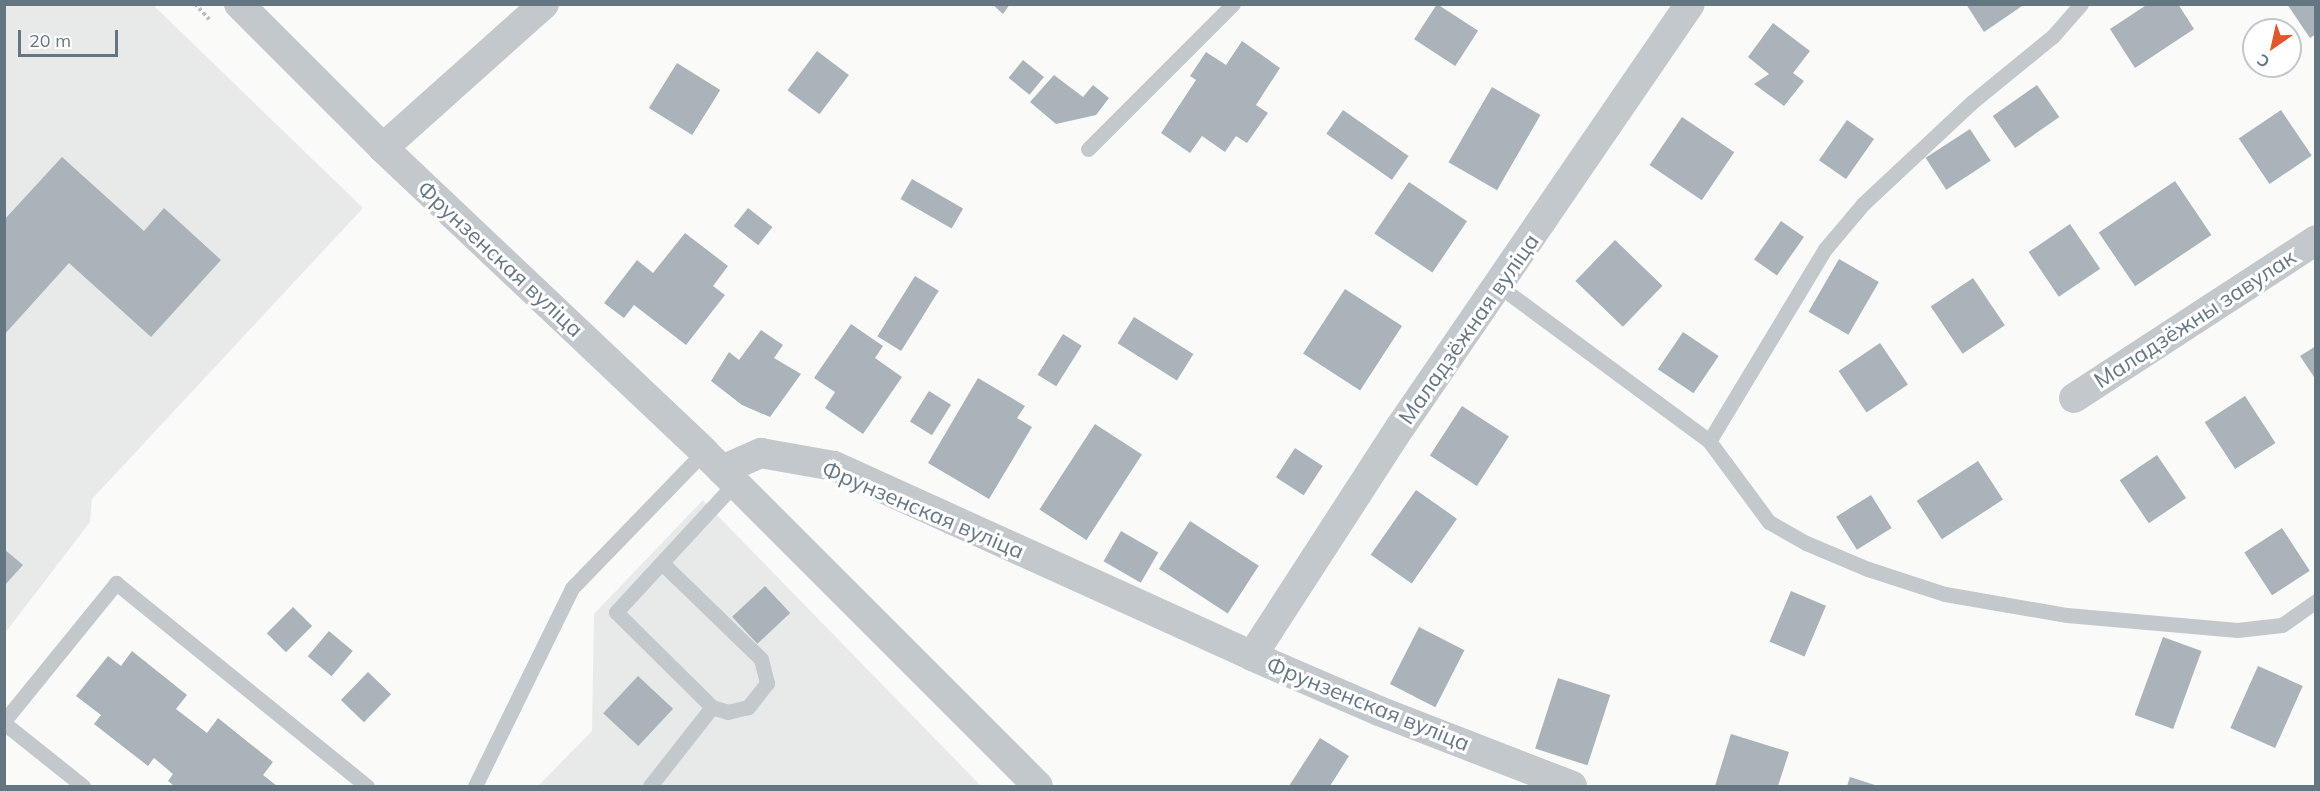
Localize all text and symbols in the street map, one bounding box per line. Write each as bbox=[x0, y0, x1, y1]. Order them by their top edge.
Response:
scale bar bbox=[21, 18, 122, 56]
north arrow bbox=[2242, 18, 2302, 78]
text: 20 m bbox=[29, 29, 71, 52]
text: С bbox=[2253, 50, 2273, 73]
street label: Фрунзенская вуліца bbox=[412, 175, 588, 343]
street label: Маладзёжная вуліца bbox=[1393, 229, 1545, 429]
street label: Маладзёжны завулак bbox=[2089, 244, 2301, 394]
street label: Фрунзенская вуліца bbox=[818, 455, 1028, 565]
street label: Фрунзенская вуліца bbox=[1263, 651, 1473, 757]

